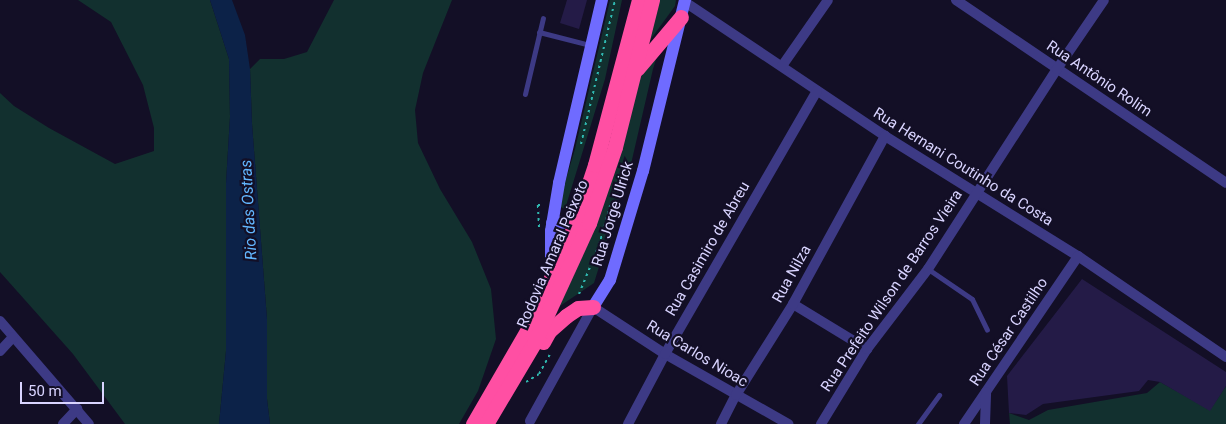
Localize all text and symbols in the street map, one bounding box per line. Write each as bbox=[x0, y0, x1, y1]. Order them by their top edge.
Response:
street label: Rua Antônio Rolim bbox=[1043, 37, 1155, 121]
street label: Rua Hernani Coutinho da Costa bbox=[870, 104, 1056, 230]
water label: Rio das Ostras bbox=[237, 159, 261, 261]
street label: Rua Jorge Ulrick bbox=[588, 159, 638, 269]
street label: Rodovia Amaral Peixoto bbox=[514, 177, 592, 331]
street label: Rua Casimiro de Abreu bbox=[662, 179, 754, 319]
street label: Rua Prefeito Wilson de Barros Vieira bbox=[818, 187, 966, 395]
street label: Rua Nilza bbox=[769, 242, 815, 306]
street label: Rua César Castilho bbox=[966, 275, 1052, 389]
street label: Rua Carlos Nioac bbox=[643, 317, 751, 391]
scale bar bbox=[22, 372, 106, 404]
text: 50 m bbox=[28, 382, 62, 400]

